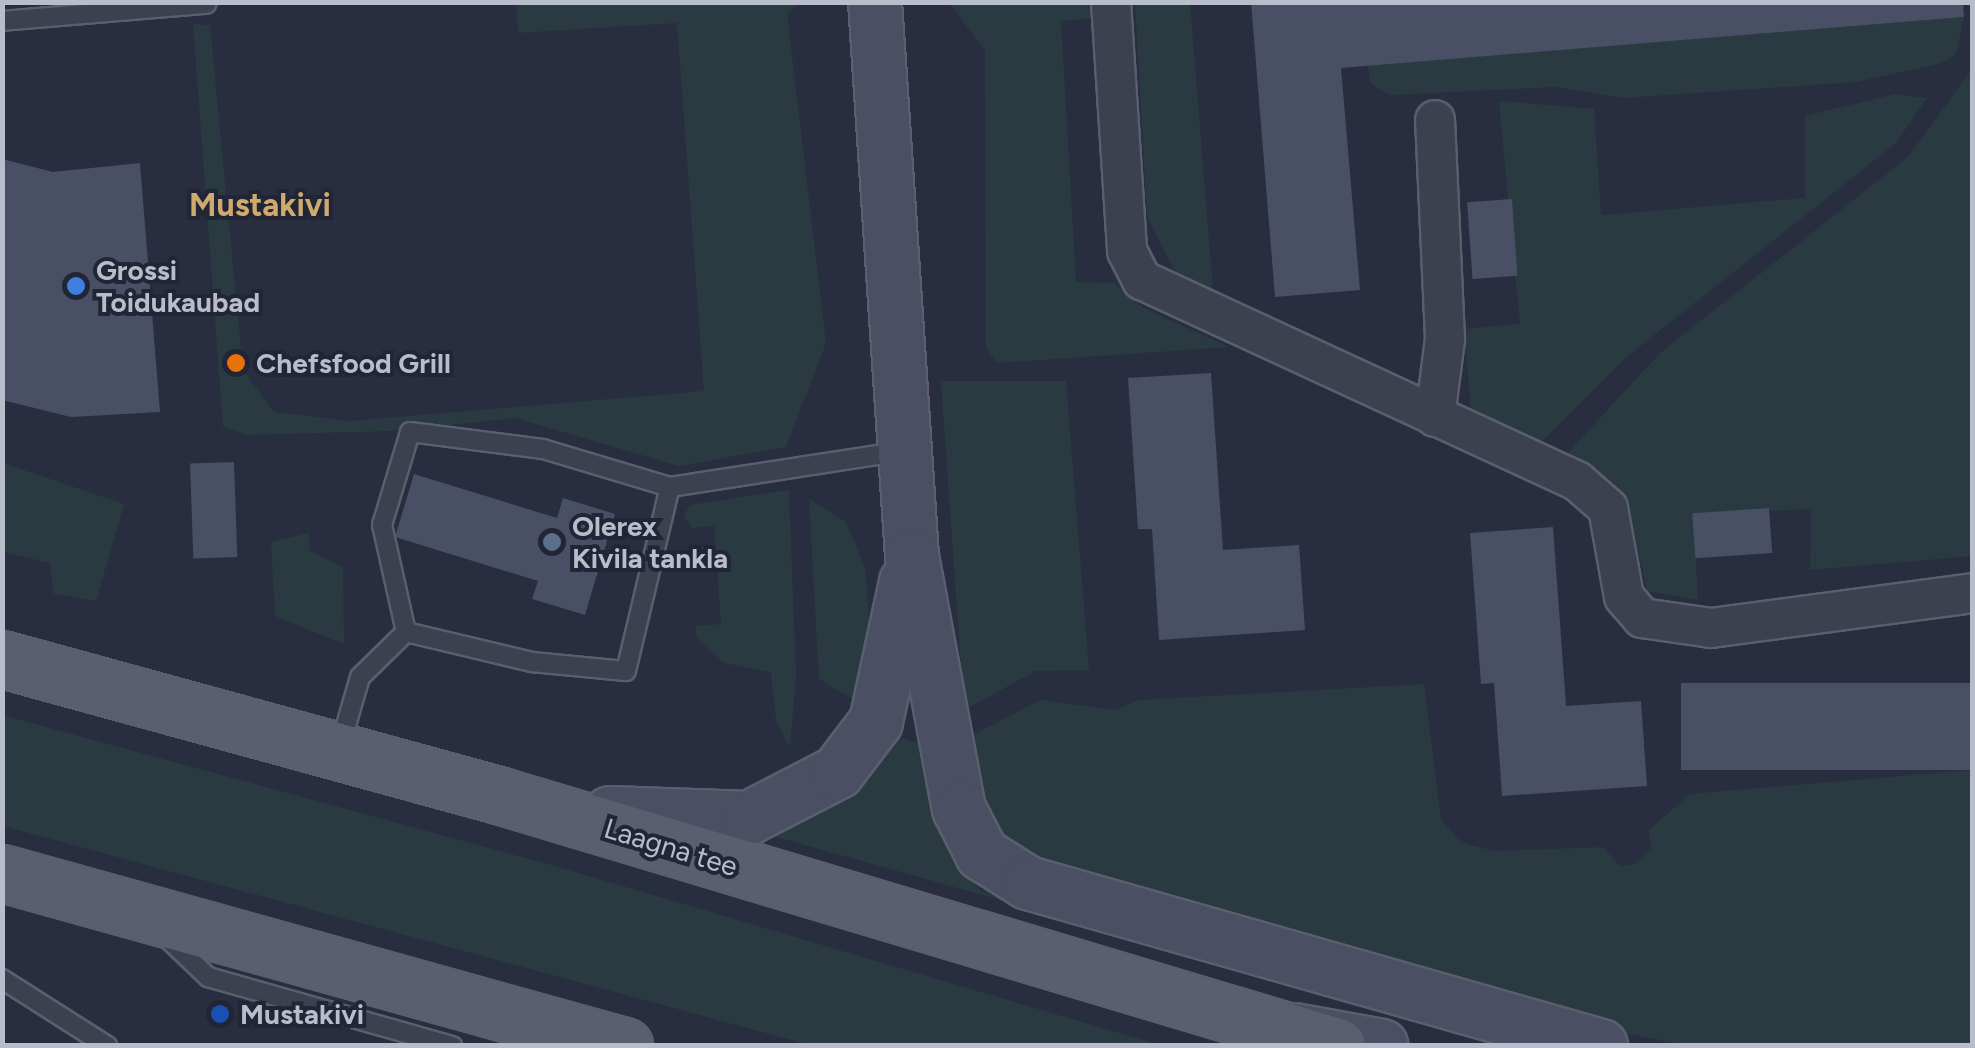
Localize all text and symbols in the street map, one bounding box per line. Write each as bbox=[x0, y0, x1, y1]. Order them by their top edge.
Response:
district label: Mustakivi bbox=[189, 186, 331, 224]
place label: Grossi Toidukaubad bbox=[96, 253, 260, 319]
marker: Grossi Toidukaubad bbox=[65, 275, 87, 297]
place label: Chefsfood Grill bbox=[256, 346, 451, 380]
marker: Chefsfood Grill bbox=[225, 352, 247, 374]
place label: Olerex Kivila tankla bbox=[572, 509, 728, 575]
marker: Olerex Kivila tankla bbox=[541, 531, 563, 553]
street label: Laagna tee bbox=[600, 811, 742, 883]
place label: Mustakivi bbox=[240, 997, 364, 1031]
marker: Mustakivi bbox=[209, 1003, 231, 1025]

